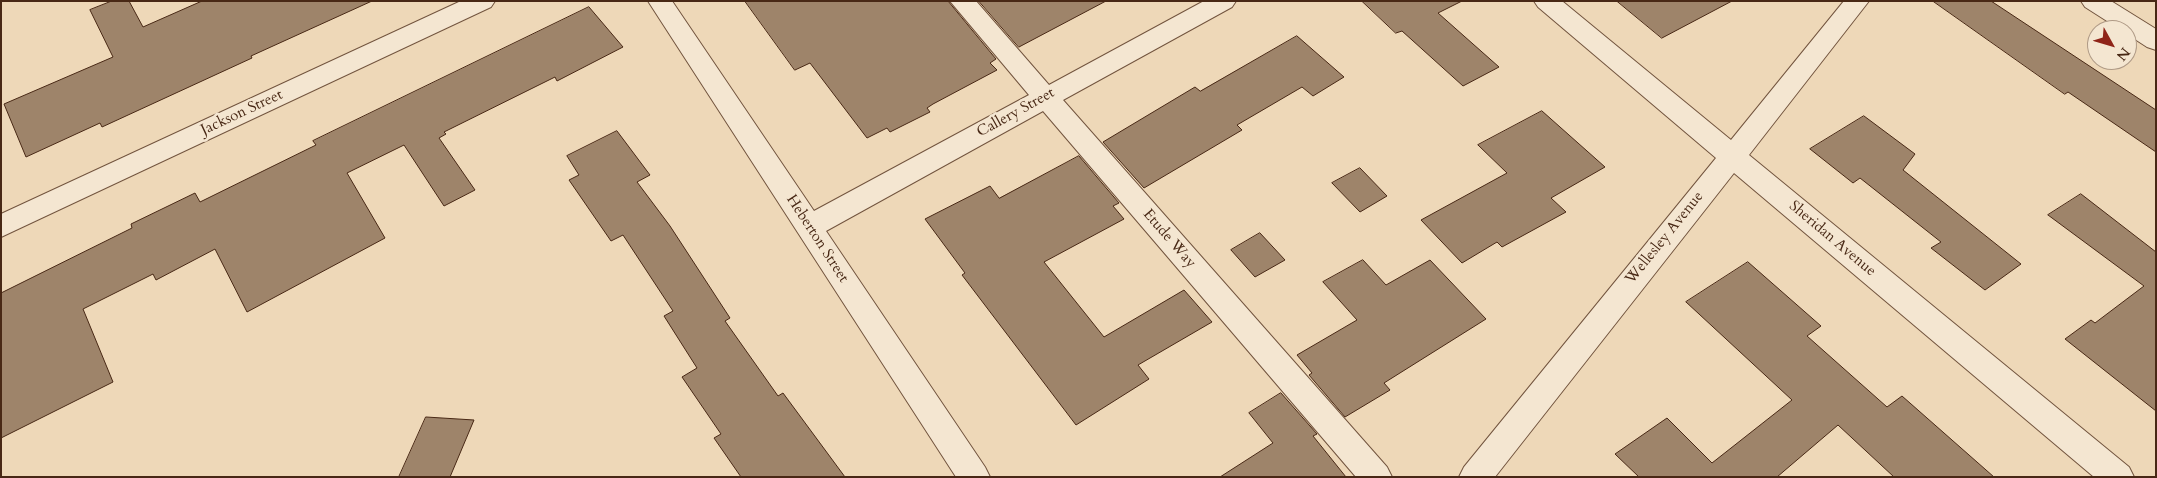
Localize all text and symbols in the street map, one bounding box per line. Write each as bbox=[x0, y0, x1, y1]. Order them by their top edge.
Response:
north arrow bbox=[2087, 20, 2137, 70]
text: N bbox=[2112, 43, 2134, 65]
street label: Callery Street bbox=[974, 84, 1058, 142]
street label: Jackson Street bbox=[198, 86, 286, 140]
street label: Wellesley Avenue bbox=[1622, 188, 1708, 288]
street label: Heberton Street bbox=[782, 192, 852, 286]
street label: Sheridan Avenue bbox=[1785, 197, 1879, 281]
street label: Etude Way bbox=[1139, 206, 1199, 272]

